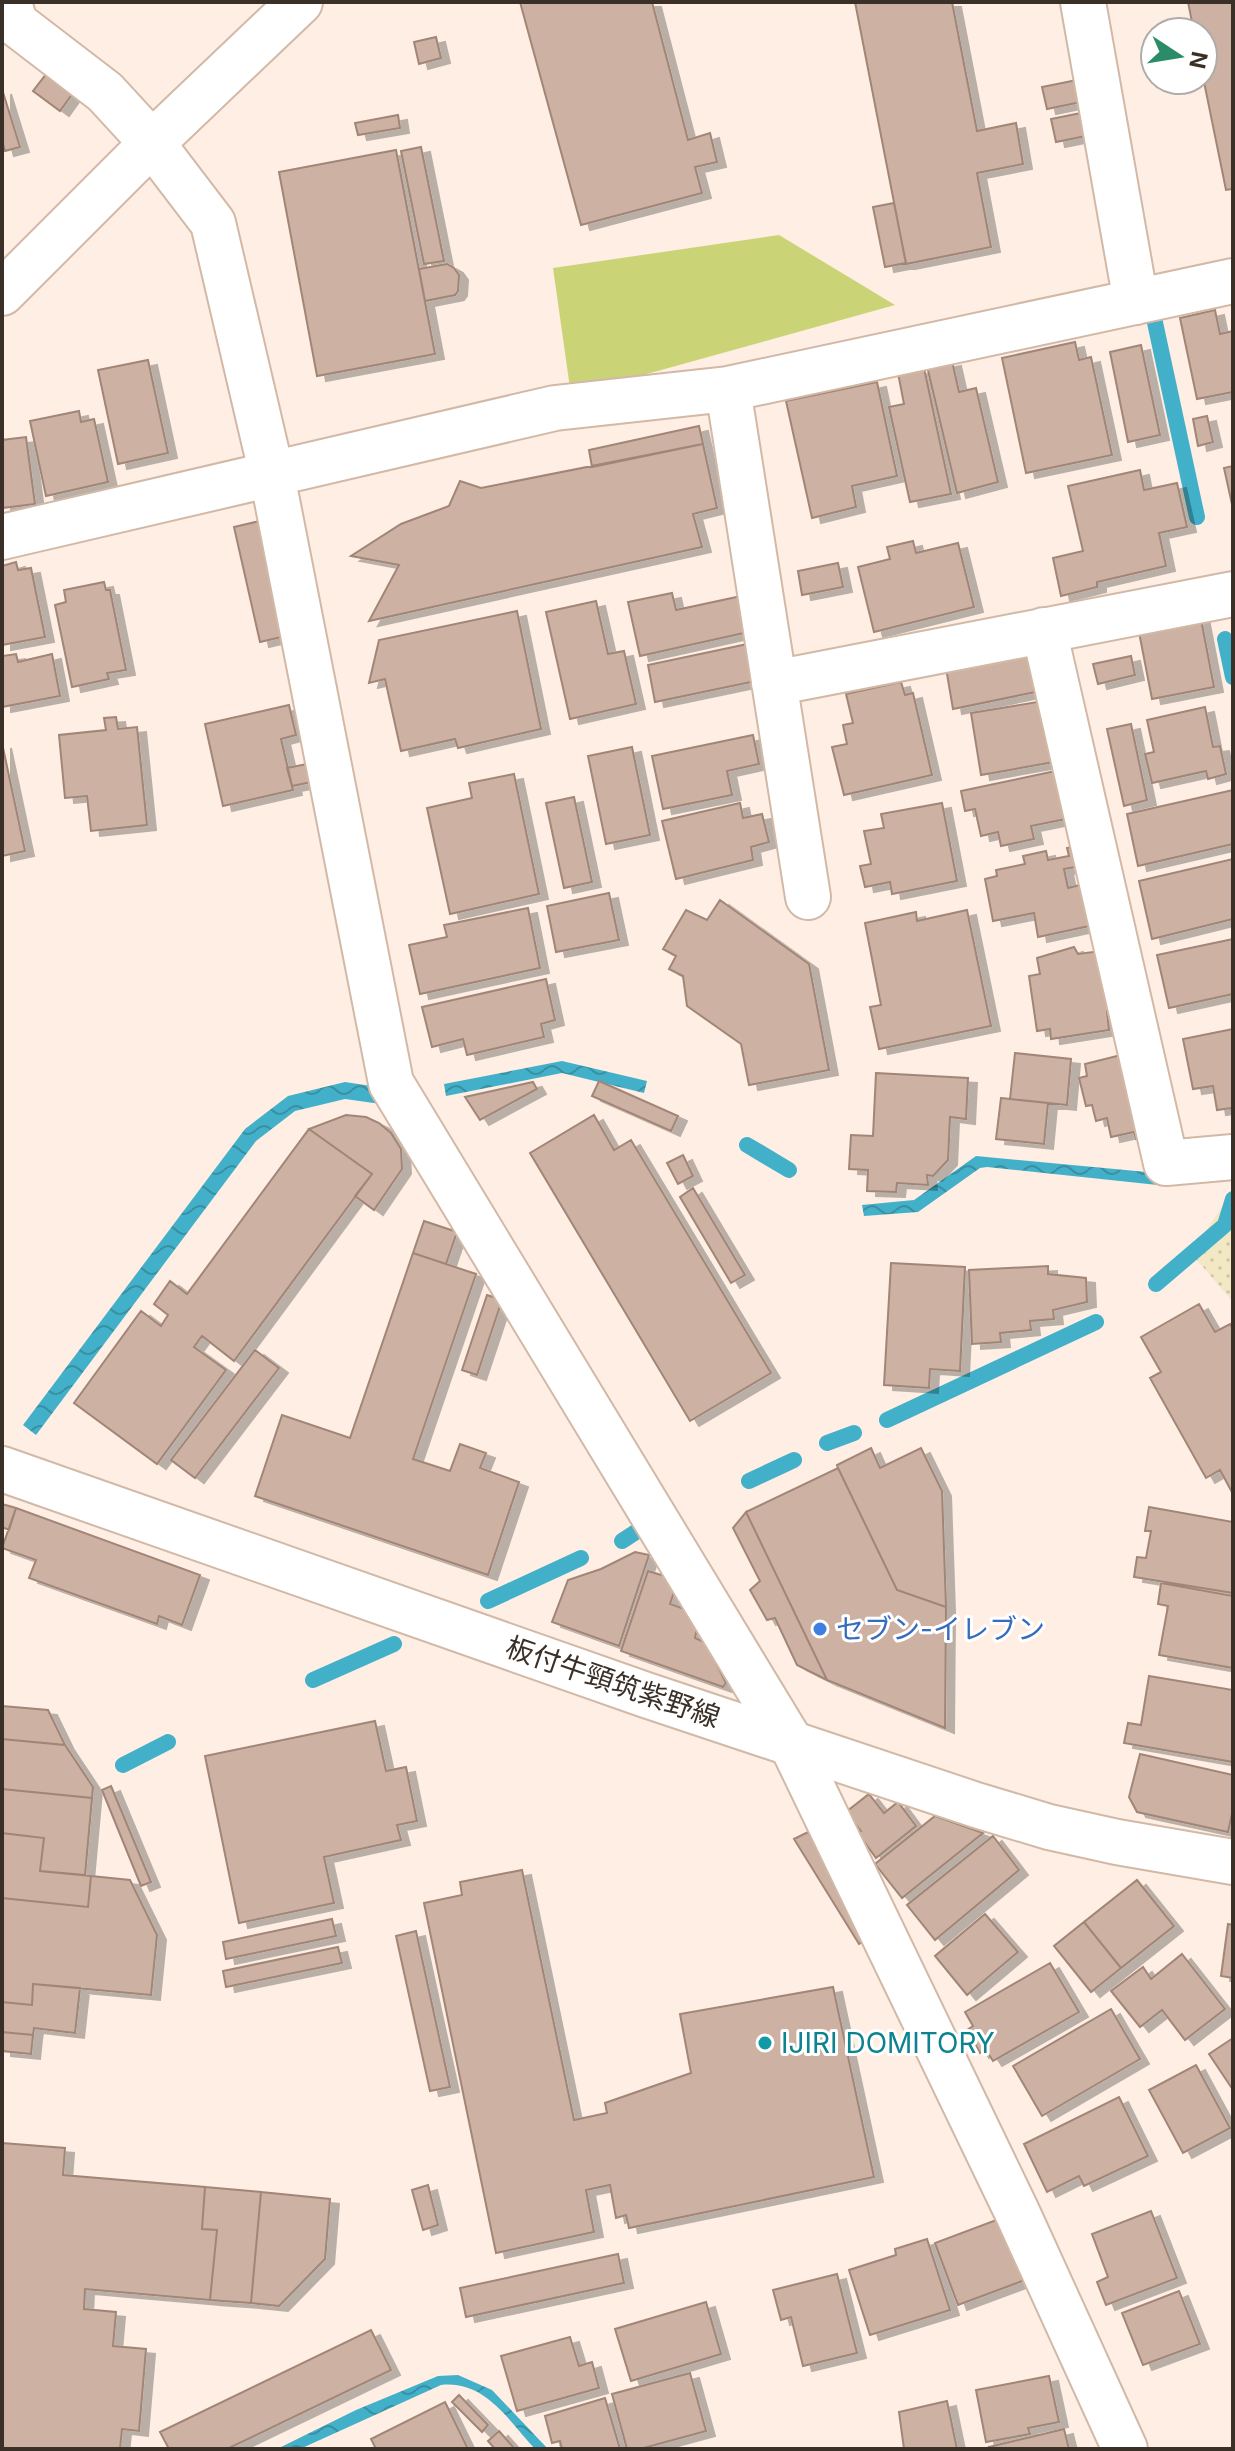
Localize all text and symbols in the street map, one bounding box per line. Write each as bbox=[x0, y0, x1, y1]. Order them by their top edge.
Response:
north arrow bbox=[1139, 16, 1219, 96]
text: N bbox=[1184, 49, 1213, 71]
place label: セブン-イレブン bbox=[836, 1612, 1045, 1646]
marker: セブン-イレブン bbox=[811, 1620, 829, 1638]
street label: 板付牛頸筑紫野線 bbox=[502, 1629, 724, 1735]
place label: IJIRI DOMITORY bbox=[781, 2026, 995, 2060]
marker: IJIRI DOMITORY bbox=[756, 2034, 774, 2052]

